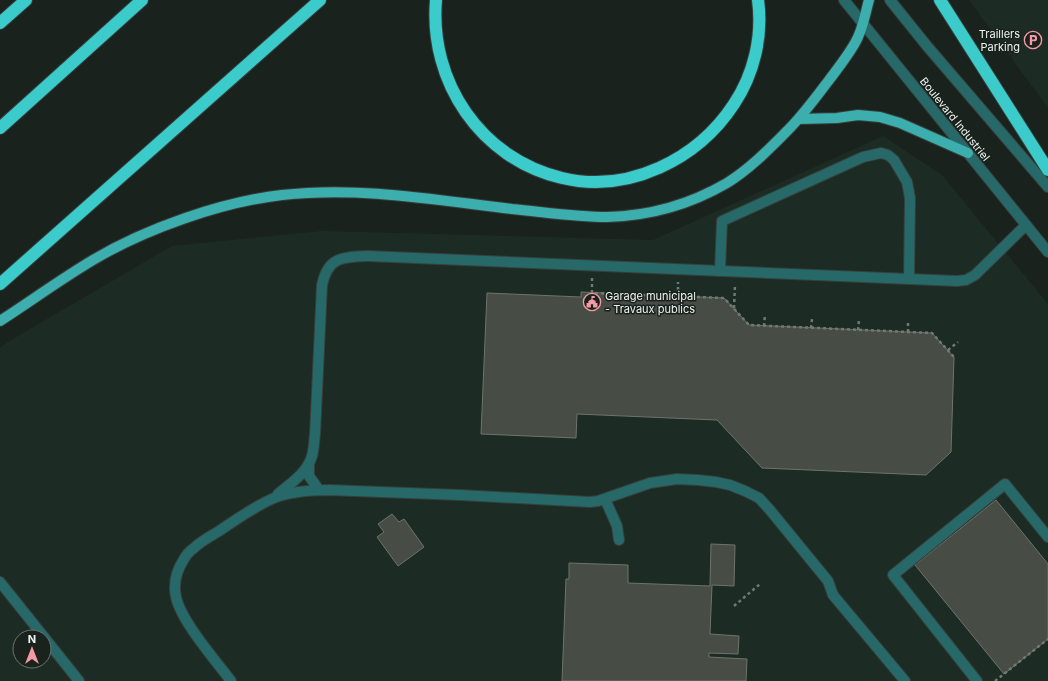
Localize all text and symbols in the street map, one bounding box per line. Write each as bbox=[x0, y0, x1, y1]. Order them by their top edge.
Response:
place label: Traillers Parking bbox=[979, 27, 1020, 54]
parking icon: Traillers Parking bbox=[1023, 30, 1043, 50]
street label: Boulevard Industriel bbox=[917, 74, 993, 164]
place label: Garage municipal - Travaux publics bbox=[605, 289, 696, 316]
public building icon: Garage municipal - Travaux publics bbox=[582, 292, 602, 312]
north arrow bbox=[12, 629, 52, 669]
text: N bbox=[28, 632, 36, 646]

